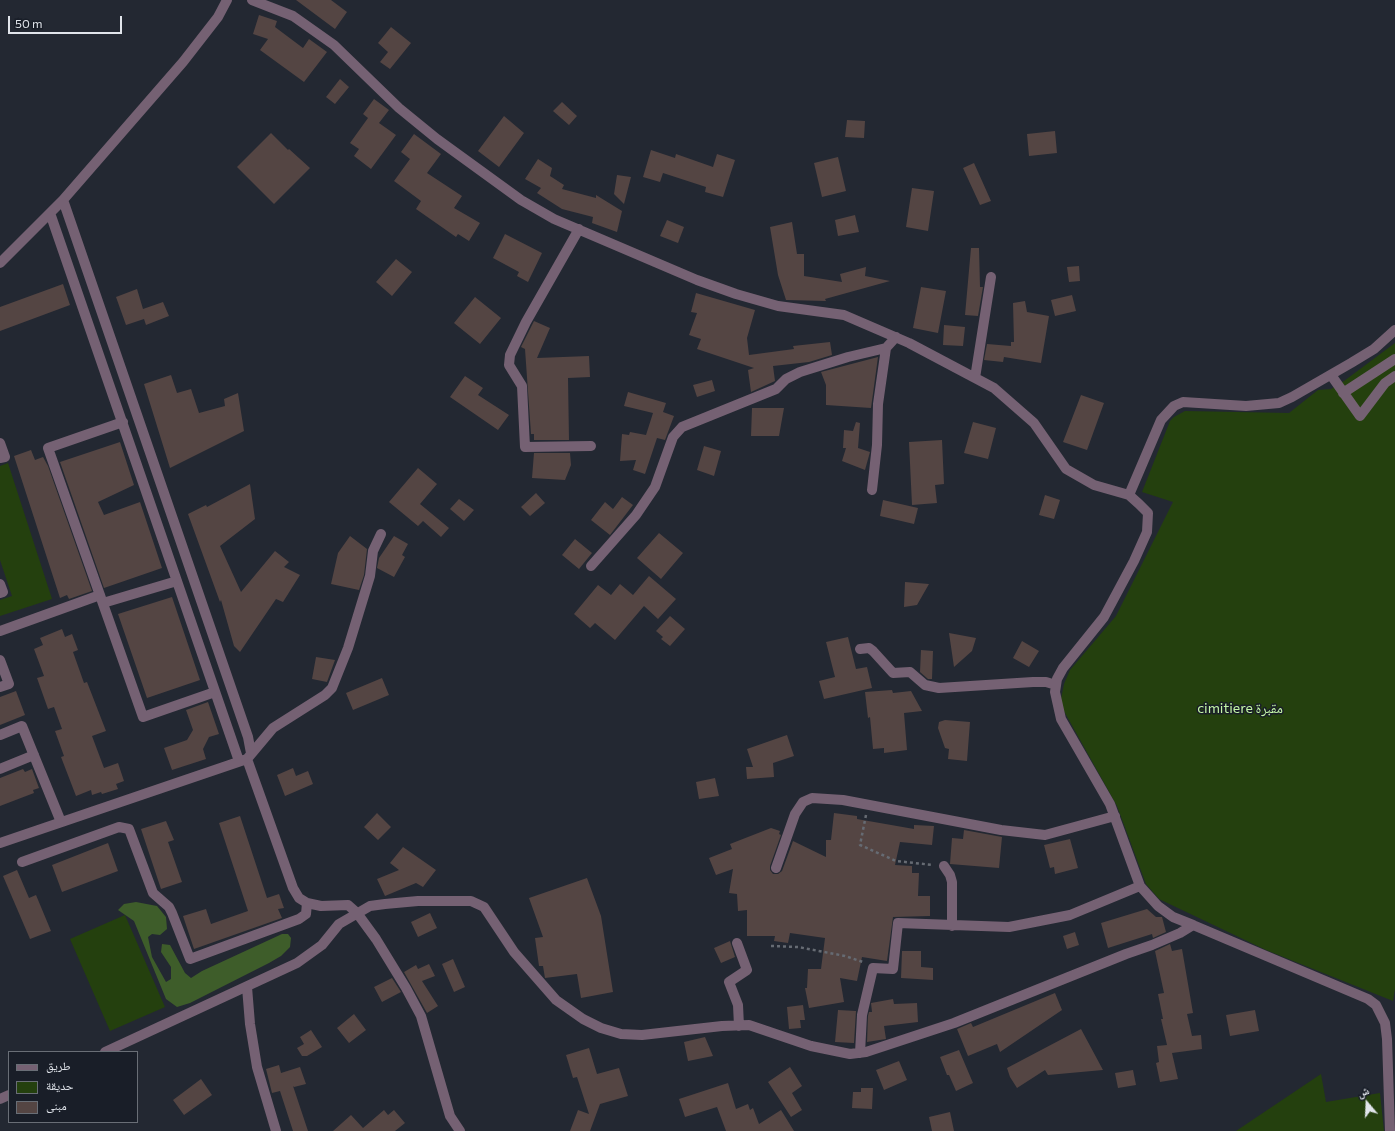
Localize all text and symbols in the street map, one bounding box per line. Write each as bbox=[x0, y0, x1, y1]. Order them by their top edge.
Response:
scale bar bbox=[10, 8, 124, 34]
text: 50 m bbox=[15, 16, 43, 30]
park label: cimitiere مقبرة bbox=[1197, 700, 1283, 716]
legend bbox=[8, 1051, 138, 1123]
text: طريق bbox=[46, 1058, 71, 1072]
text: حديقة bbox=[46, 1078, 74, 1092]
north arrow bbox=[1347, 1083, 1387, 1123]
text: ش bbox=[1355, 1083, 1371, 1099]
text: مبنى bbox=[46, 1098, 67, 1112]

